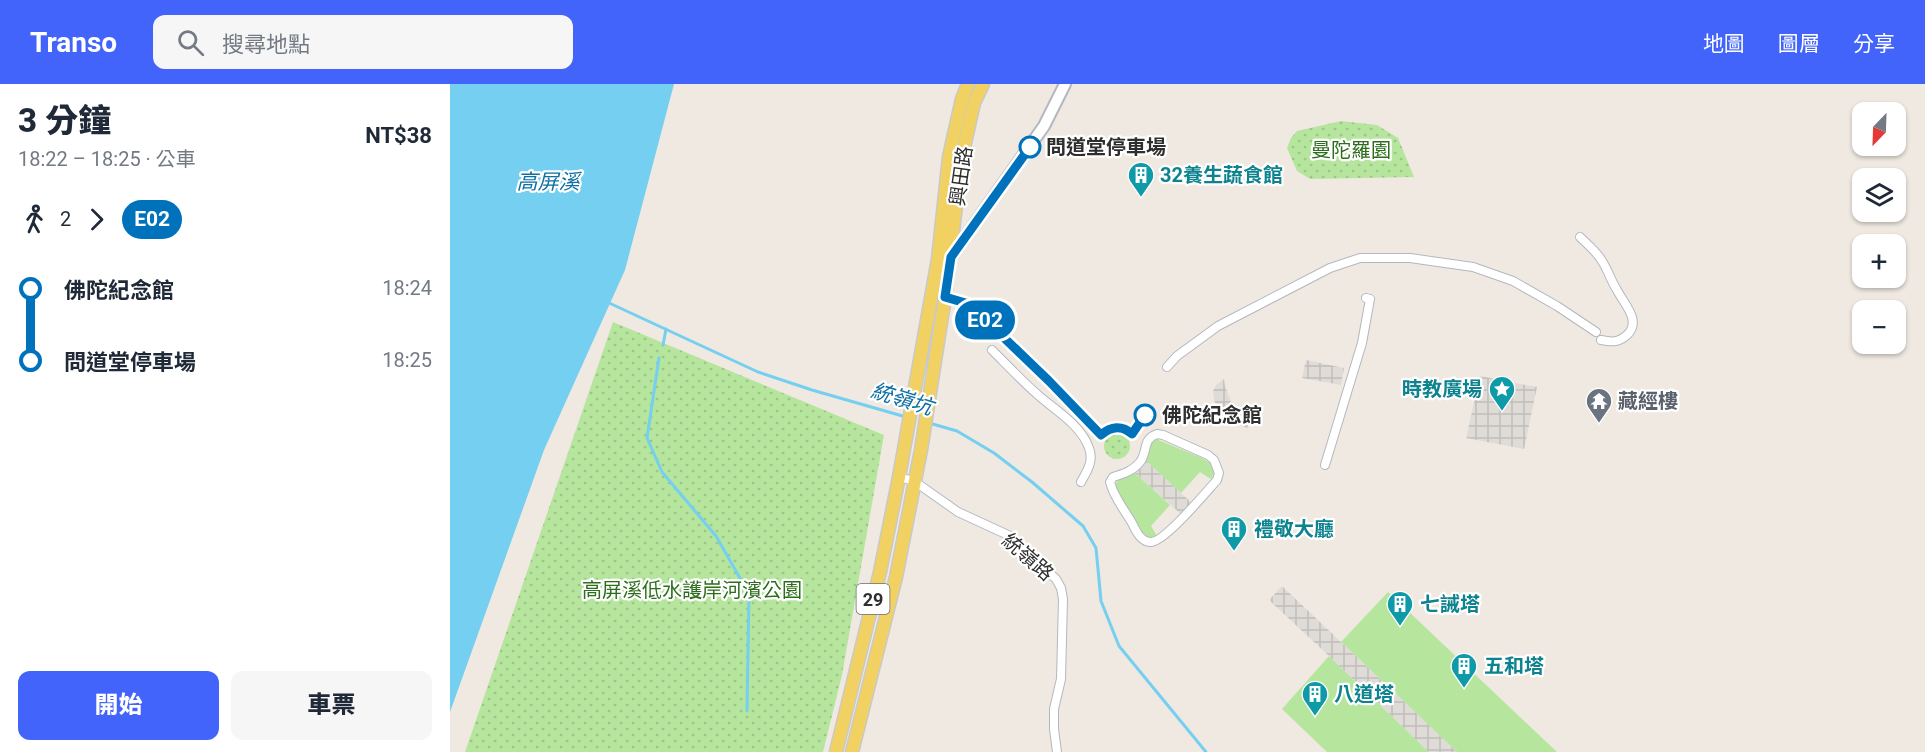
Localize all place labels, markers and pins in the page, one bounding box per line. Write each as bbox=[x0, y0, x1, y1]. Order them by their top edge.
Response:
place label: 問道堂停車場 bbox=[1046, 135, 1166, 159]
marker: 問道堂停車場 bbox=[1019, 136, 1041, 158]
building icon: 32養生蔬食館 bbox=[1126, 160, 1156, 198]
place label: 32養生蔬食館 bbox=[1160, 163, 1283, 187]
place icon: 時教廣場 bbox=[1487, 374, 1517, 412]
place label: 時教廣場 bbox=[1402, 377, 1482, 401]
temple icon: 藏經樓 bbox=[1584, 386, 1614, 424]
place label: 藏經樓 bbox=[1618, 389, 1678, 413]
place label: 佛陀紀念館 bbox=[1162, 403, 1262, 427]
marker: 佛陀紀念館 bbox=[1134, 404, 1156, 426]
building icon: 禮敬大廳 bbox=[1219, 514, 1249, 552]
place label: 禮敬大廳 bbox=[1254, 517, 1334, 541]
building icon: 七誡塔 bbox=[1385, 589, 1415, 627]
place label: 七誡塔 bbox=[1420, 592, 1480, 616]
building icon: 五和塔 bbox=[1449, 651, 1479, 689]
place label: 五和塔 bbox=[1484, 654, 1544, 678]
building icon: 八道塔 bbox=[1300, 679, 1330, 717]
place label: 八道塔 bbox=[1334, 682, 1394, 706]

